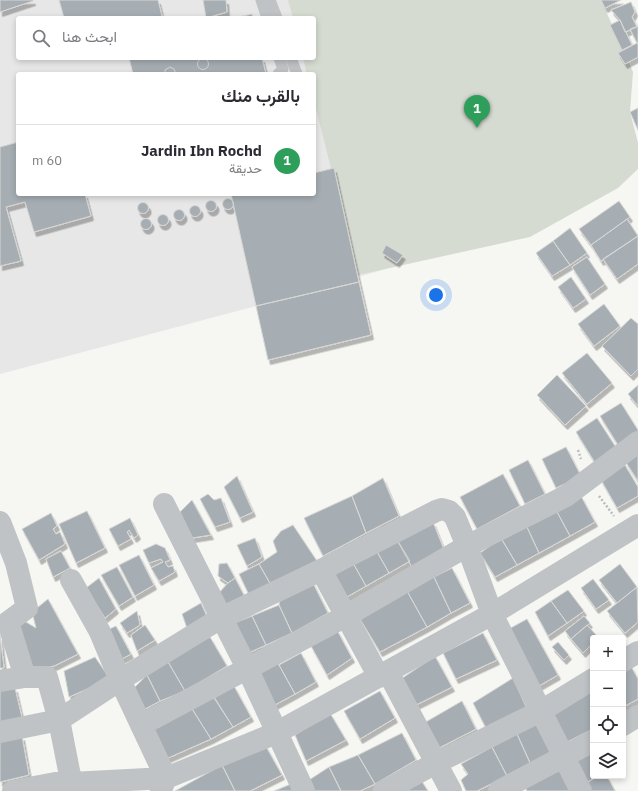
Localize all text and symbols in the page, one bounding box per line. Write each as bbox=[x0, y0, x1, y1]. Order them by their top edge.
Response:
search box bbox=[16, 16, 316, 60]
icon: search bbox=[30, 27, 52, 49]
text: ابحث هنا bbox=[62, 27, 117, 46]
text: بالقرب منك bbox=[221, 85, 300, 107]
pin: 1 bbox=[464, 95, 490, 128]
text: Jardin Ibn Rochd bbox=[141, 141, 262, 160]
text: 60 m bbox=[32, 152, 62, 169]
text: 1 bbox=[283, 152, 291, 169]
text: حديقة bbox=[229, 160, 262, 177]
your location bbox=[426, 285, 446, 305]
map controls bbox=[590, 635, 626, 779]
button: + bbox=[590, 635, 626, 671]
button: − bbox=[590, 671, 626, 707]
button: locate bbox=[590, 707, 626, 743]
button: layers bbox=[590, 743, 626, 779]

